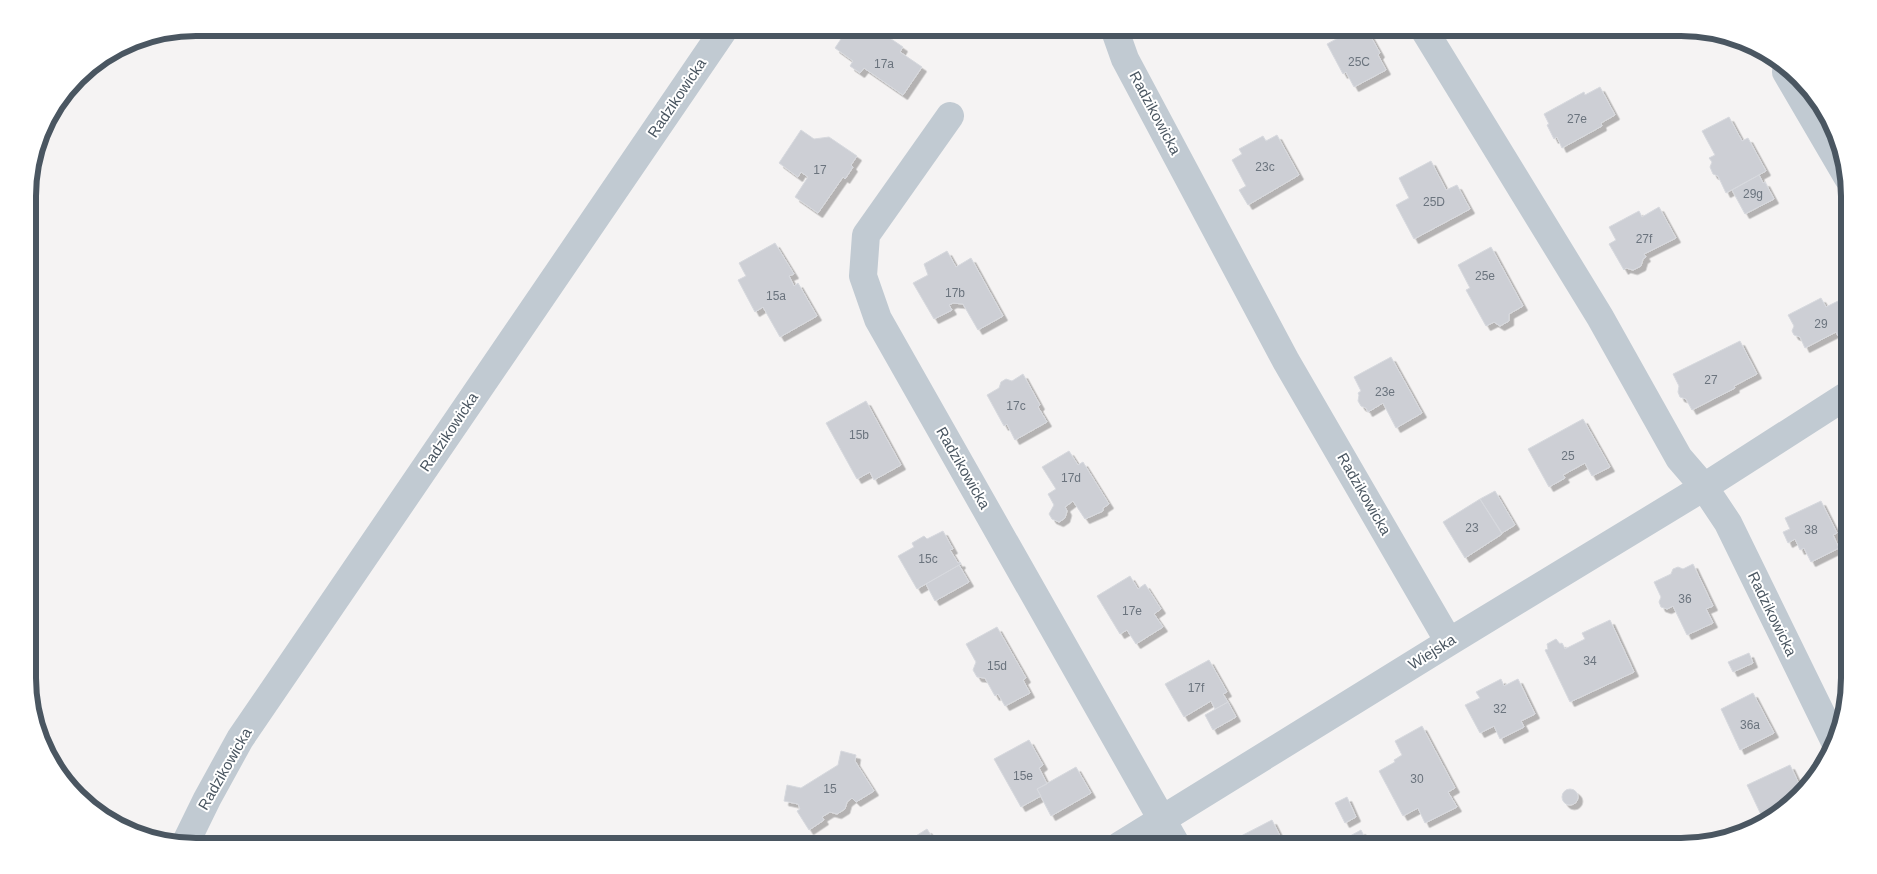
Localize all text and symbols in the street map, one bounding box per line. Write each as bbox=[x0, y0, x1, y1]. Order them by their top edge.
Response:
street label: Radzikowicka bbox=[644, 54, 710, 140]
house number: 25C bbox=[1348, 55, 1370, 69]
house number: 17a bbox=[874, 57, 894, 71]
street label: Radzikowicka bbox=[1126, 68, 1185, 158]
house number: 27e bbox=[1567, 112, 1587, 126]
house number: 23c bbox=[1255, 160, 1275, 174]
house number: 17 bbox=[813, 163, 827, 177]
house number: 29g bbox=[1743, 187, 1763, 201]
house number: 25D bbox=[1423, 195, 1445, 209]
house number: 27f bbox=[1636, 232, 1653, 246]
house number: 25e bbox=[1475, 269, 1495, 283]
house number: 17b bbox=[945, 286, 965, 300]
house number: 15a bbox=[766, 289, 786, 303]
house number: 29 bbox=[1814, 317, 1828, 331]
house number: 27 bbox=[1704, 373, 1718, 387]
house number: 23e bbox=[1375, 385, 1395, 399]
street label: Radzikowicka bbox=[416, 388, 482, 474]
house number: 17c bbox=[1006, 399, 1026, 413]
street label: Radzikowicka bbox=[933, 424, 994, 512]
house number: 15b bbox=[849, 428, 869, 442]
house number: 25 bbox=[1561, 449, 1575, 463]
street label: Radzikowicka bbox=[1334, 450, 1395, 538]
house number: 17d bbox=[1061, 471, 1081, 485]
house number: 23 bbox=[1465, 521, 1479, 535]
house number: 38 bbox=[1804, 523, 1818, 537]
house number: 15c bbox=[918, 552, 938, 566]
street label: Radzikowicka bbox=[1745, 569, 1800, 659]
house number: 36 bbox=[1678, 592, 1692, 606]
house number: 17e bbox=[1122, 604, 1142, 618]
street label: Wiejska bbox=[1405, 630, 1459, 673]
house number: 34 bbox=[1583, 654, 1597, 668]
house number: 15d bbox=[987, 659, 1007, 673]
house number: 17f bbox=[1188, 681, 1205, 695]
house number: 32 bbox=[1493, 702, 1507, 716]
house number: 36a bbox=[1740, 718, 1760, 732]
street label: Radzikowicka bbox=[194, 724, 255, 813]
house number: 15e bbox=[1013, 769, 1033, 783]
house number: 30 bbox=[1410, 772, 1424, 786]
house number: 15 bbox=[823, 782, 837, 796]

